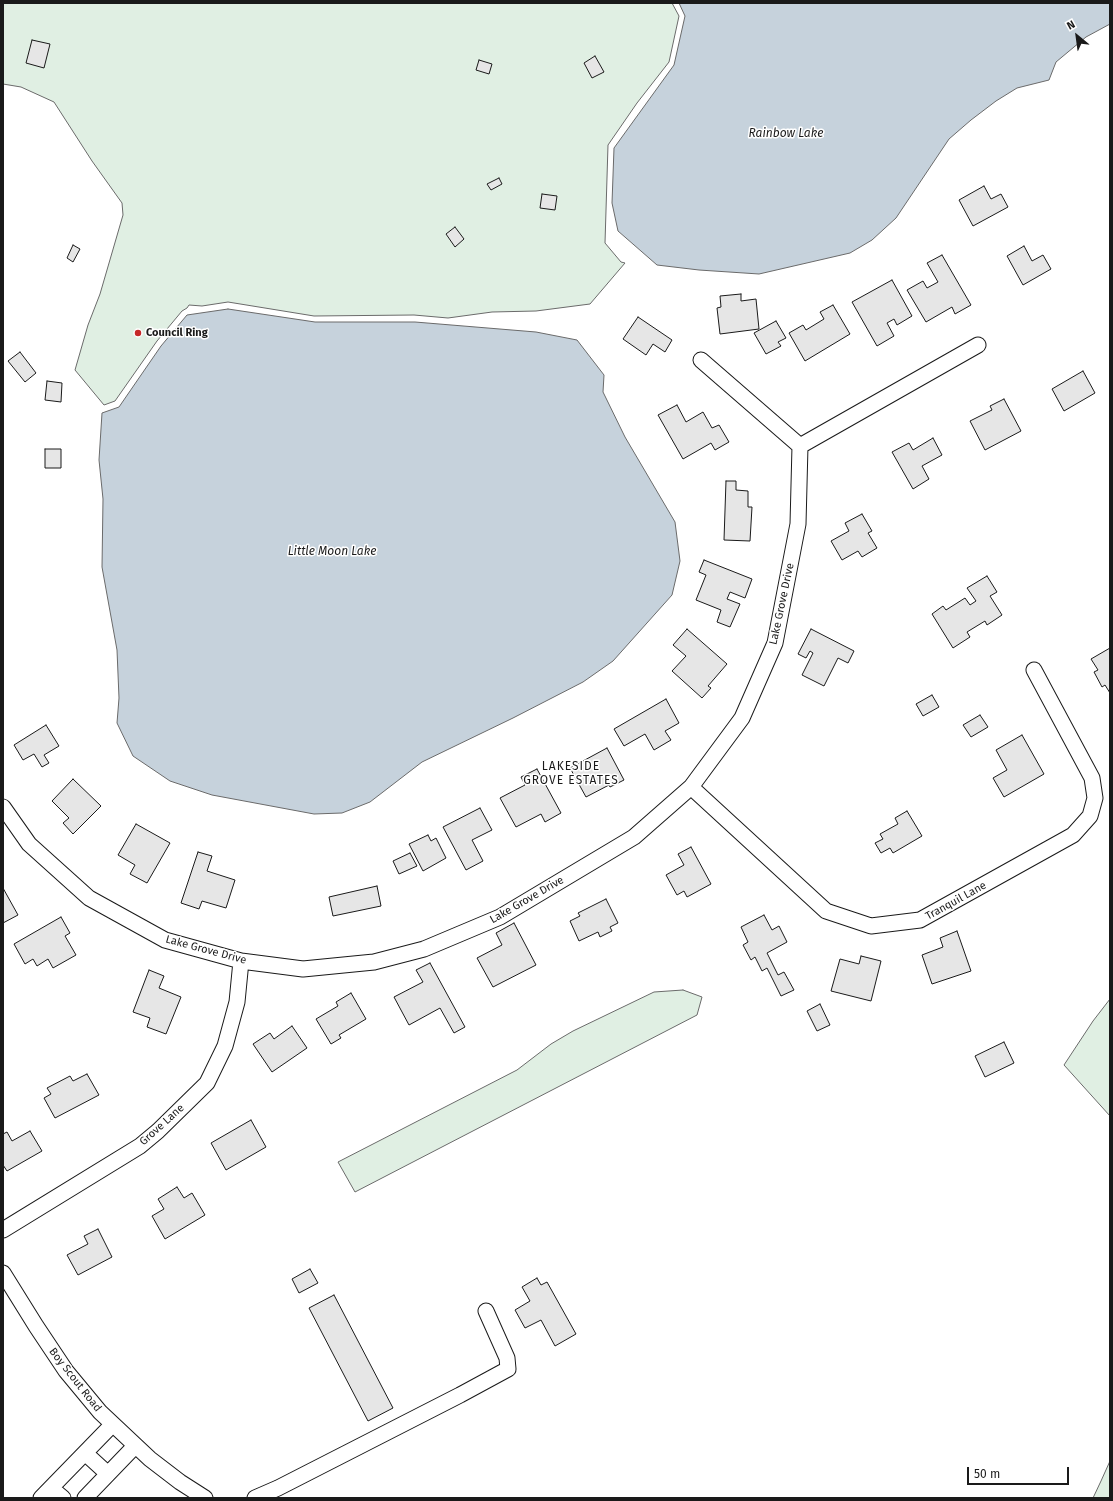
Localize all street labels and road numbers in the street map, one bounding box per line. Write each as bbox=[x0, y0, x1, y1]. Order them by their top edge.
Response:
street label: Lake Grove Drive bbox=[767, 562, 797, 646]
street label: Lake Grove Drive bbox=[488, 874, 566, 926]
street label: Tranquil Lane bbox=[923, 879, 989, 923]
street label: Lake Grove Drive bbox=[164, 933, 248, 967]
street label: Grove Lane bbox=[137, 1102, 187, 1148]
street label: Boy Scout Road bbox=[46, 1345, 104, 1415]

